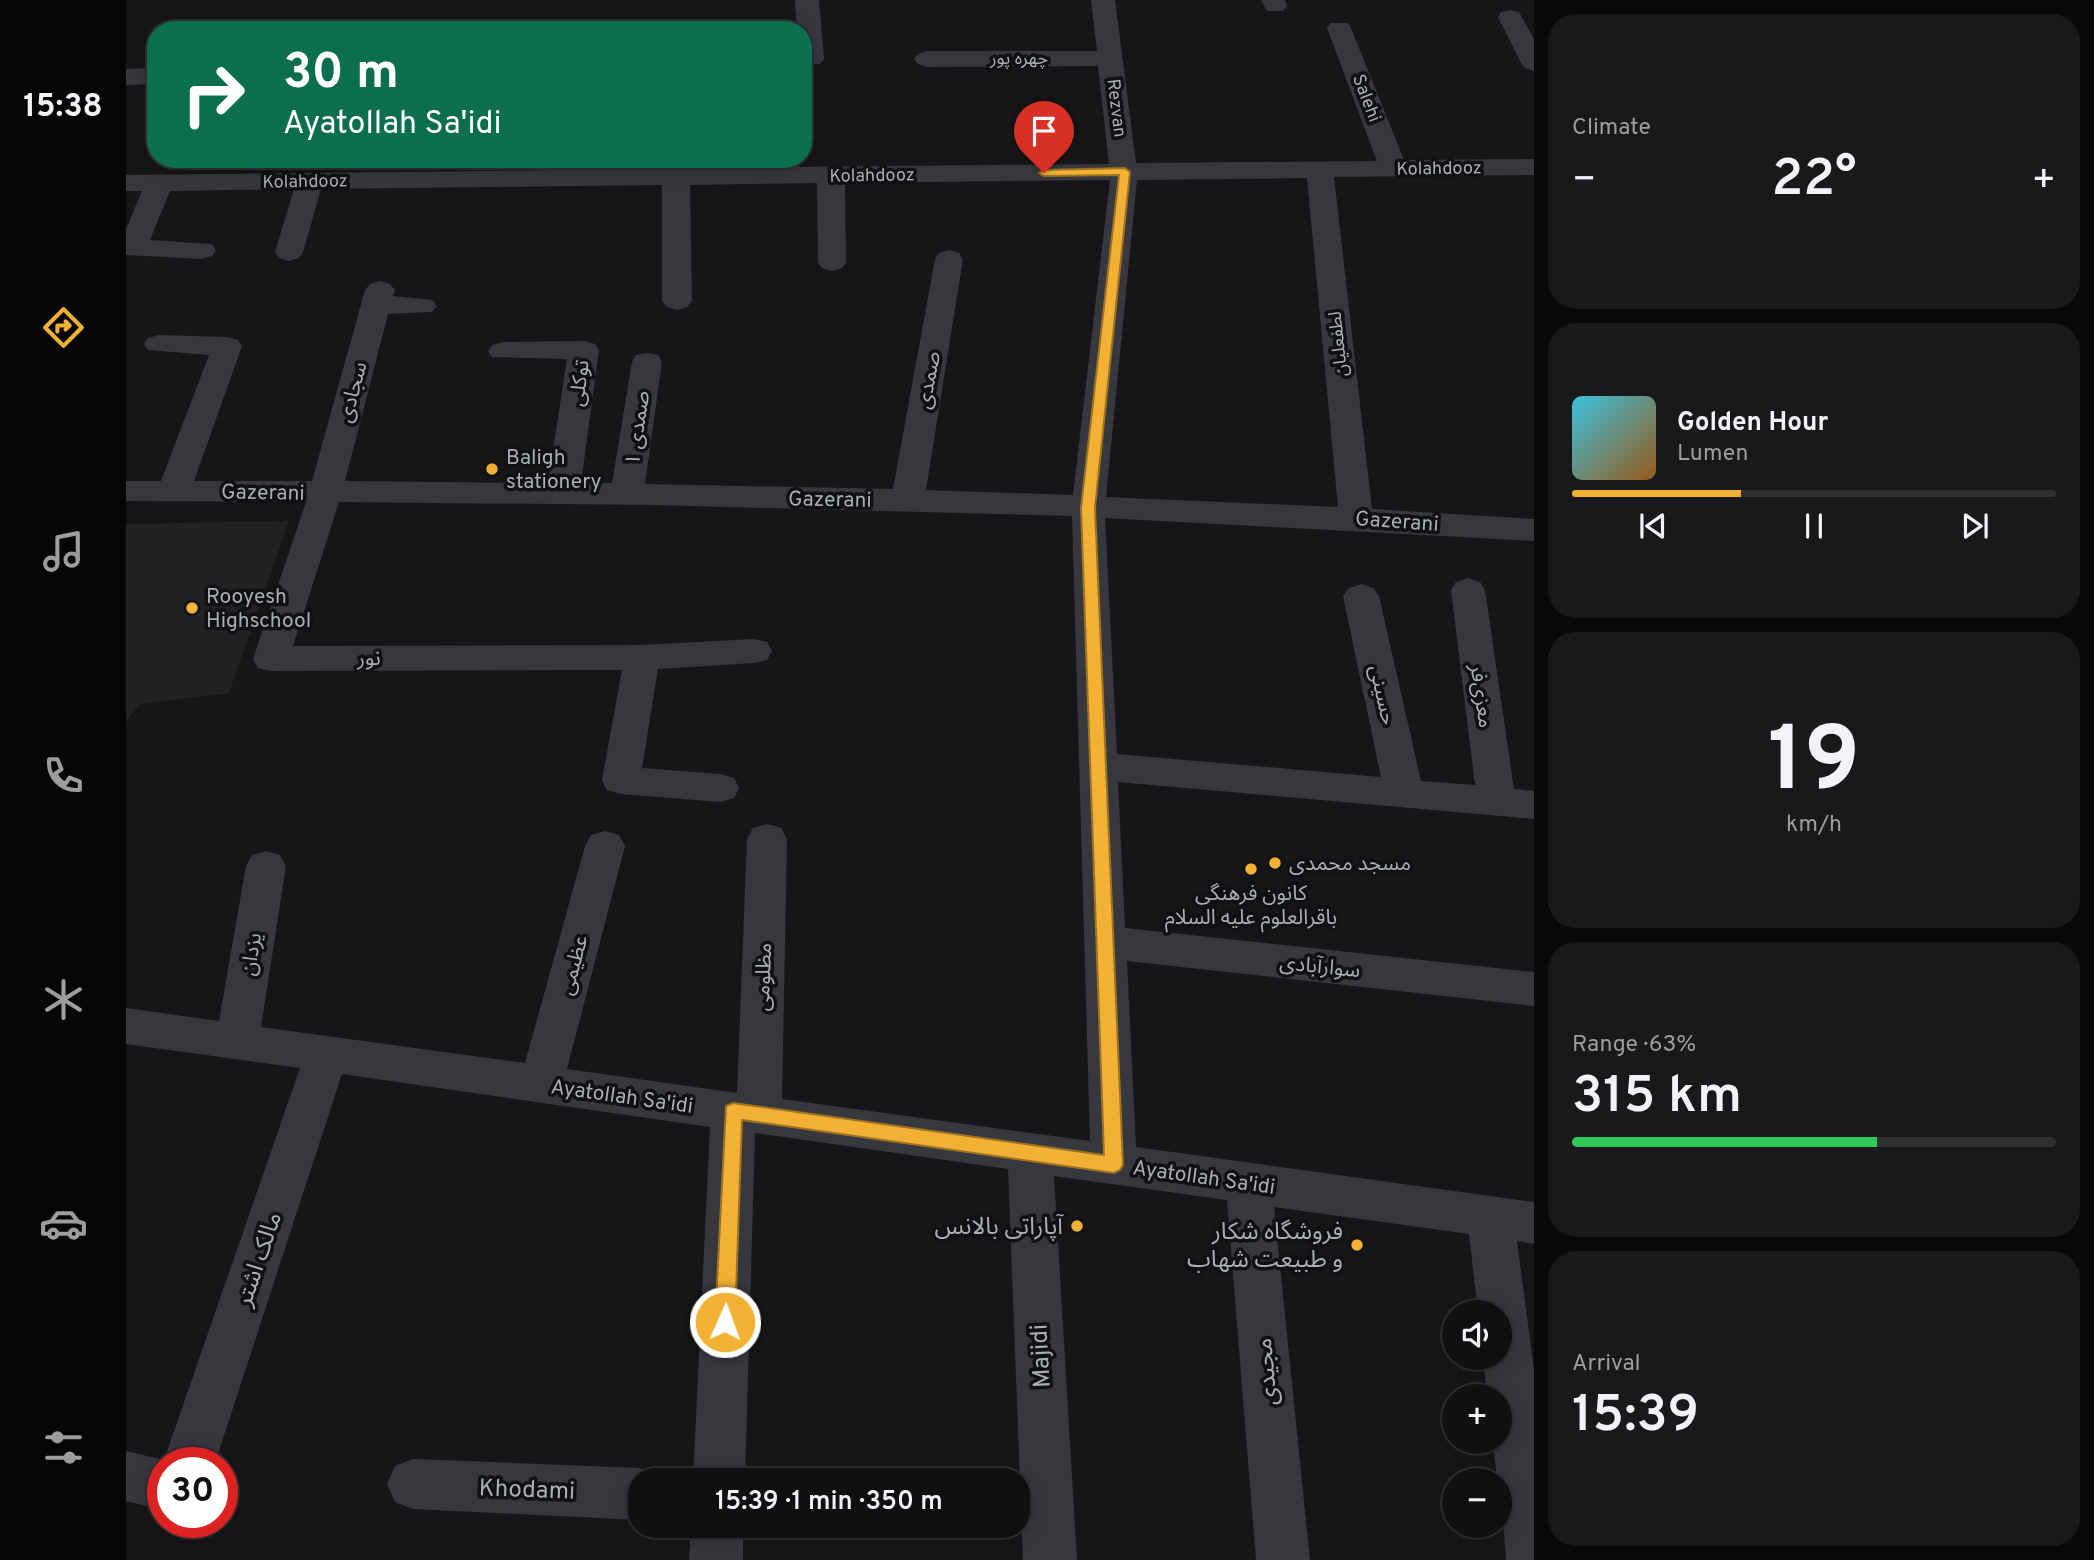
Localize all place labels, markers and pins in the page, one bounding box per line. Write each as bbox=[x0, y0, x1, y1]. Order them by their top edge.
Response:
pin bbox=[1014, 101, 1074, 173]
place label: Baligh stationery bbox=[506, 445, 602, 496]
marker: Baligh stationery bbox=[484, 461, 500, 477]
place label: Rooyesh Highschool bbox=[206, 584, 311, 635]
marker: Rooyesh Highschool bbox=[184, 600, 200, 616]
place label: مسجد محمدی bbox=[1289, 851, 1411, 878]
marker: مسجد محمدی bbox=[1267, 855, 1283, 871]
marker: کانون فرهنگی باقرالعلوم علیه السلام bbox=[1243, 861, 1259, 877]
place label: کانون فرهنگی باقرالعلوم علیه السلام bbox=[1165, 881, 1337, 933]
place label: آپاراتی بالانس bbox=[934, 1213, 1064, 1243]
marker: آپاراتی بالانس bbox=[1069, 1218, 1085, 1234]
place label: فروشگاه شکار و طبیعت شهاب bbox=[1187, 1218, 1343, 1276]
marker: فروشگاه شکار و طبیعت شهاب bbox=[1349, 1237, 1365, 1253]

